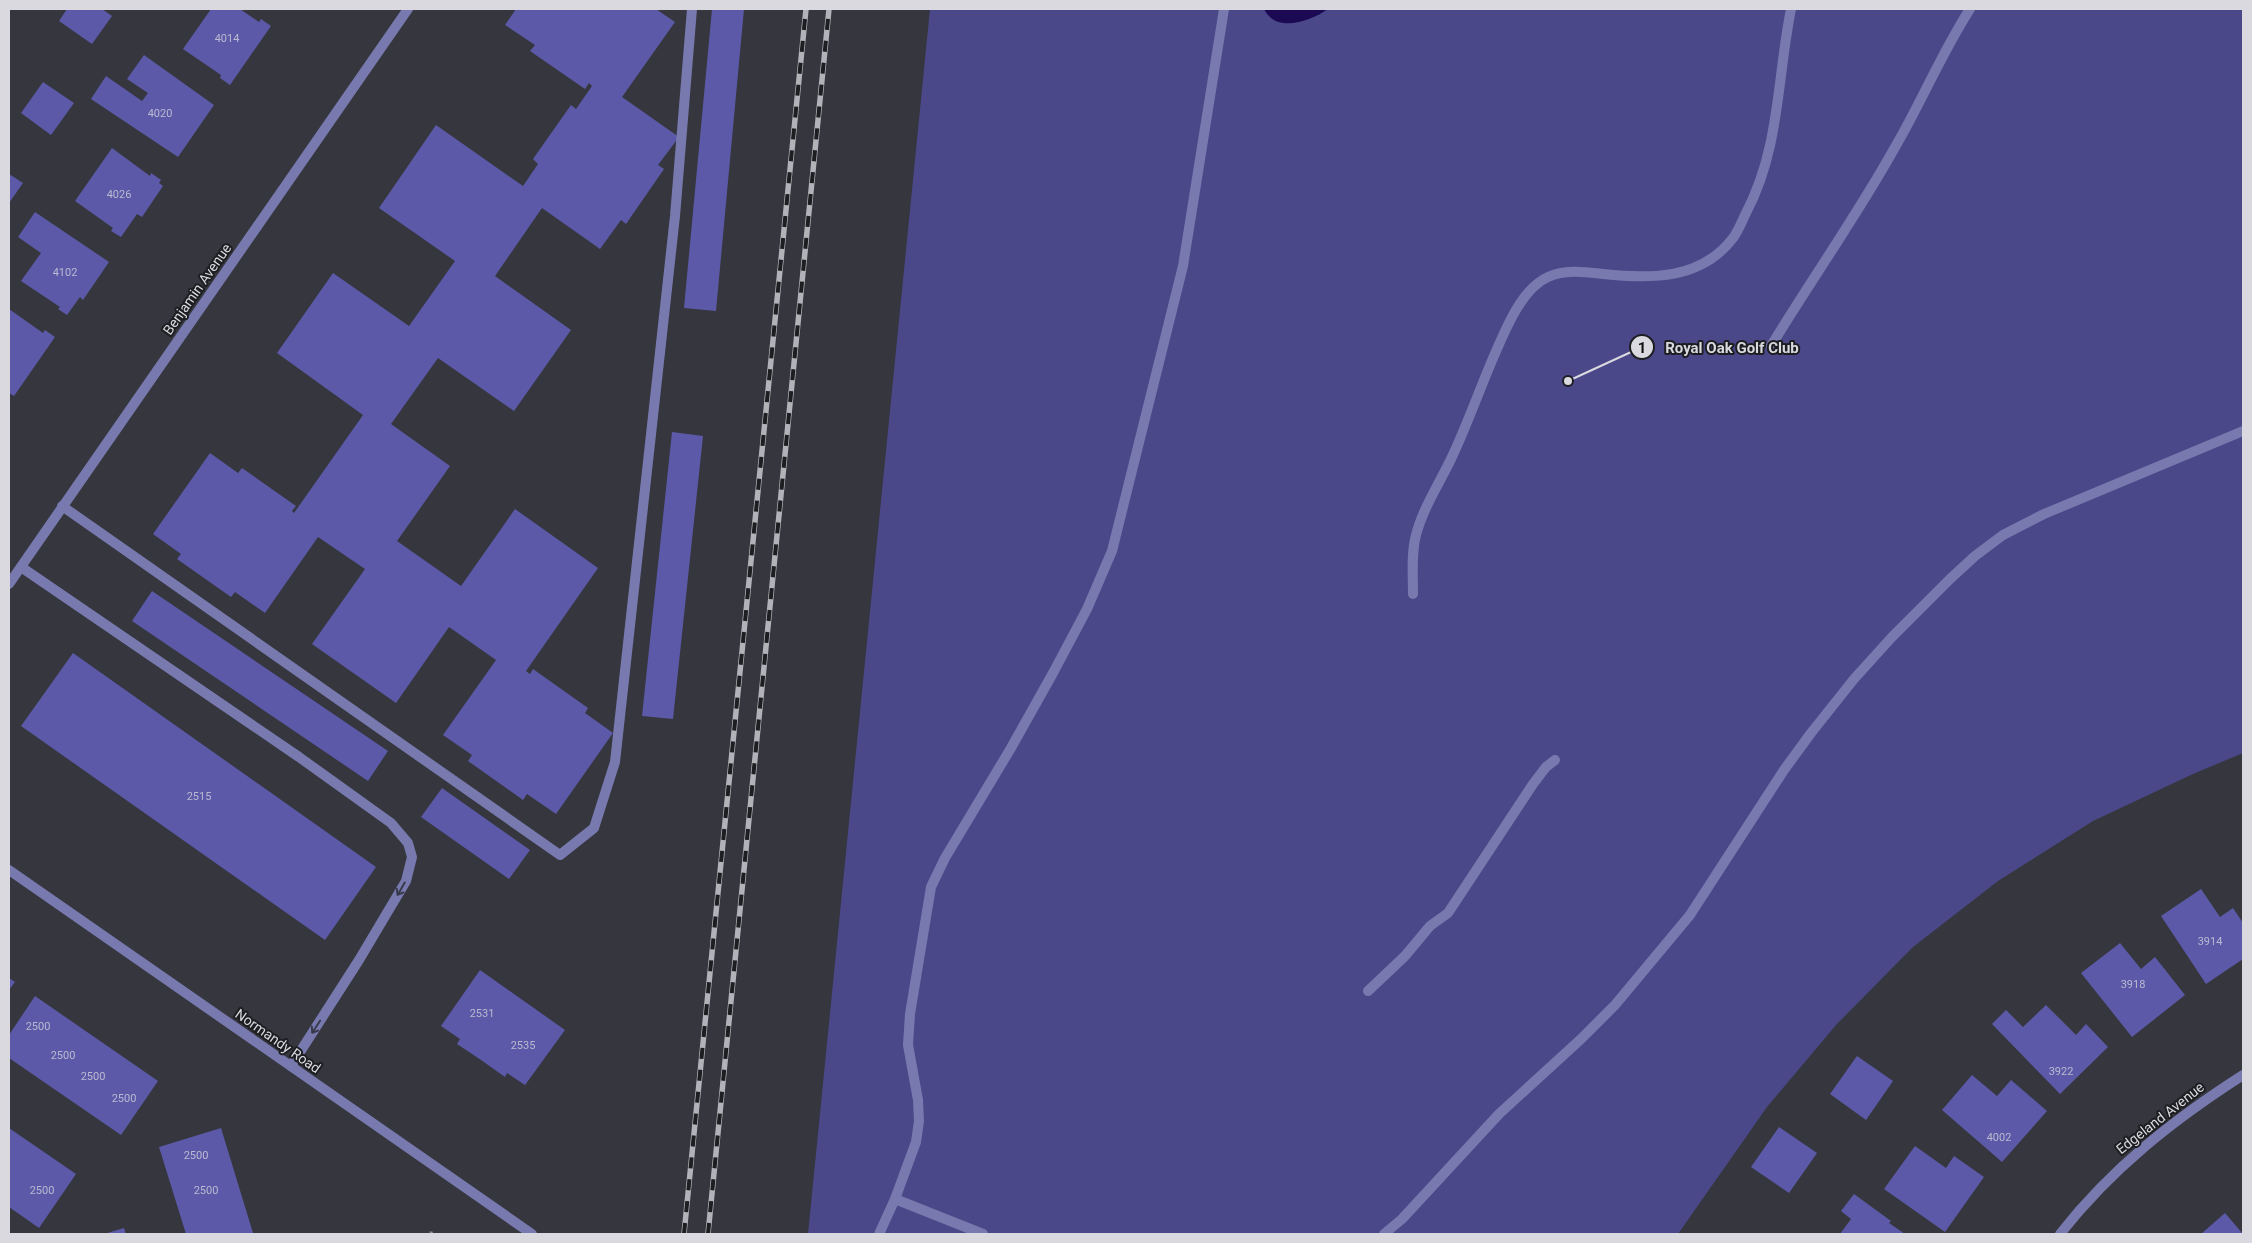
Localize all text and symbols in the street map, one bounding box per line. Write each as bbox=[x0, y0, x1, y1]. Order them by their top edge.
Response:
house number: 4014 bbox=[215, 32, 239, 45]
house number: 4020 bbox=[148, 107, 172, 120]
house number: 4026 bbox=[107, 188, 131, 201]
street label: Benjamin Avenue bbox=[160, 240, 234, 338]
house number: 4102 bbox=[53, 266, 77, 279]
callout: Royal Oak Golf Club bbox=[1630, 332, 1808, 362]
text: 1 bbox=[1638, 339, 1646, 357]
text: Royal Oak Golf Club bbox=[1665, 339, 1799, 357]
house number: 2515 bbox=[187, 790, 211, 803]
one-way arrow bbox=[396, 881, 406, 895]
house number: 3914 bbox=[2198, 935, 2222, 948]
house number: 3918 bbox=[2121, 978, 2145, 991]
street label: Normandy Road bbox=[232, 1006, 324, 1076]
house number: 2531 bbox=[470, 1007, 494, 1020]
house number: 2500 bbox=[26, 1020, 50, 1033]
one-way arrow bbox=[311, 1020, 321, 1034]
house number: 2535 bbox=[511, 1039, 535, 1052]
house number: 2500 bbox=[51, 1049, 75, 1062]
house number: 3922 bbox=[2049, 1065, 2073, 1078]
house number: 2500 bbox=[81, 1070, 105, 1083]
street label: Edgeland Avenue bbox=[2113, 1079, 2207, 1157]
house number: 2500 bbox=[112, 1092, 136, 1105]
house number: 4002 bbox=[1987, 1131, 2011, 1144]
house number: 2500 bbox=[184, 1149, 208, 1162]
house number: 2500 bbox=[30, 1184, 54, 1197]
house number: 2500 bbox=[194, 1184, 218, 1197]

